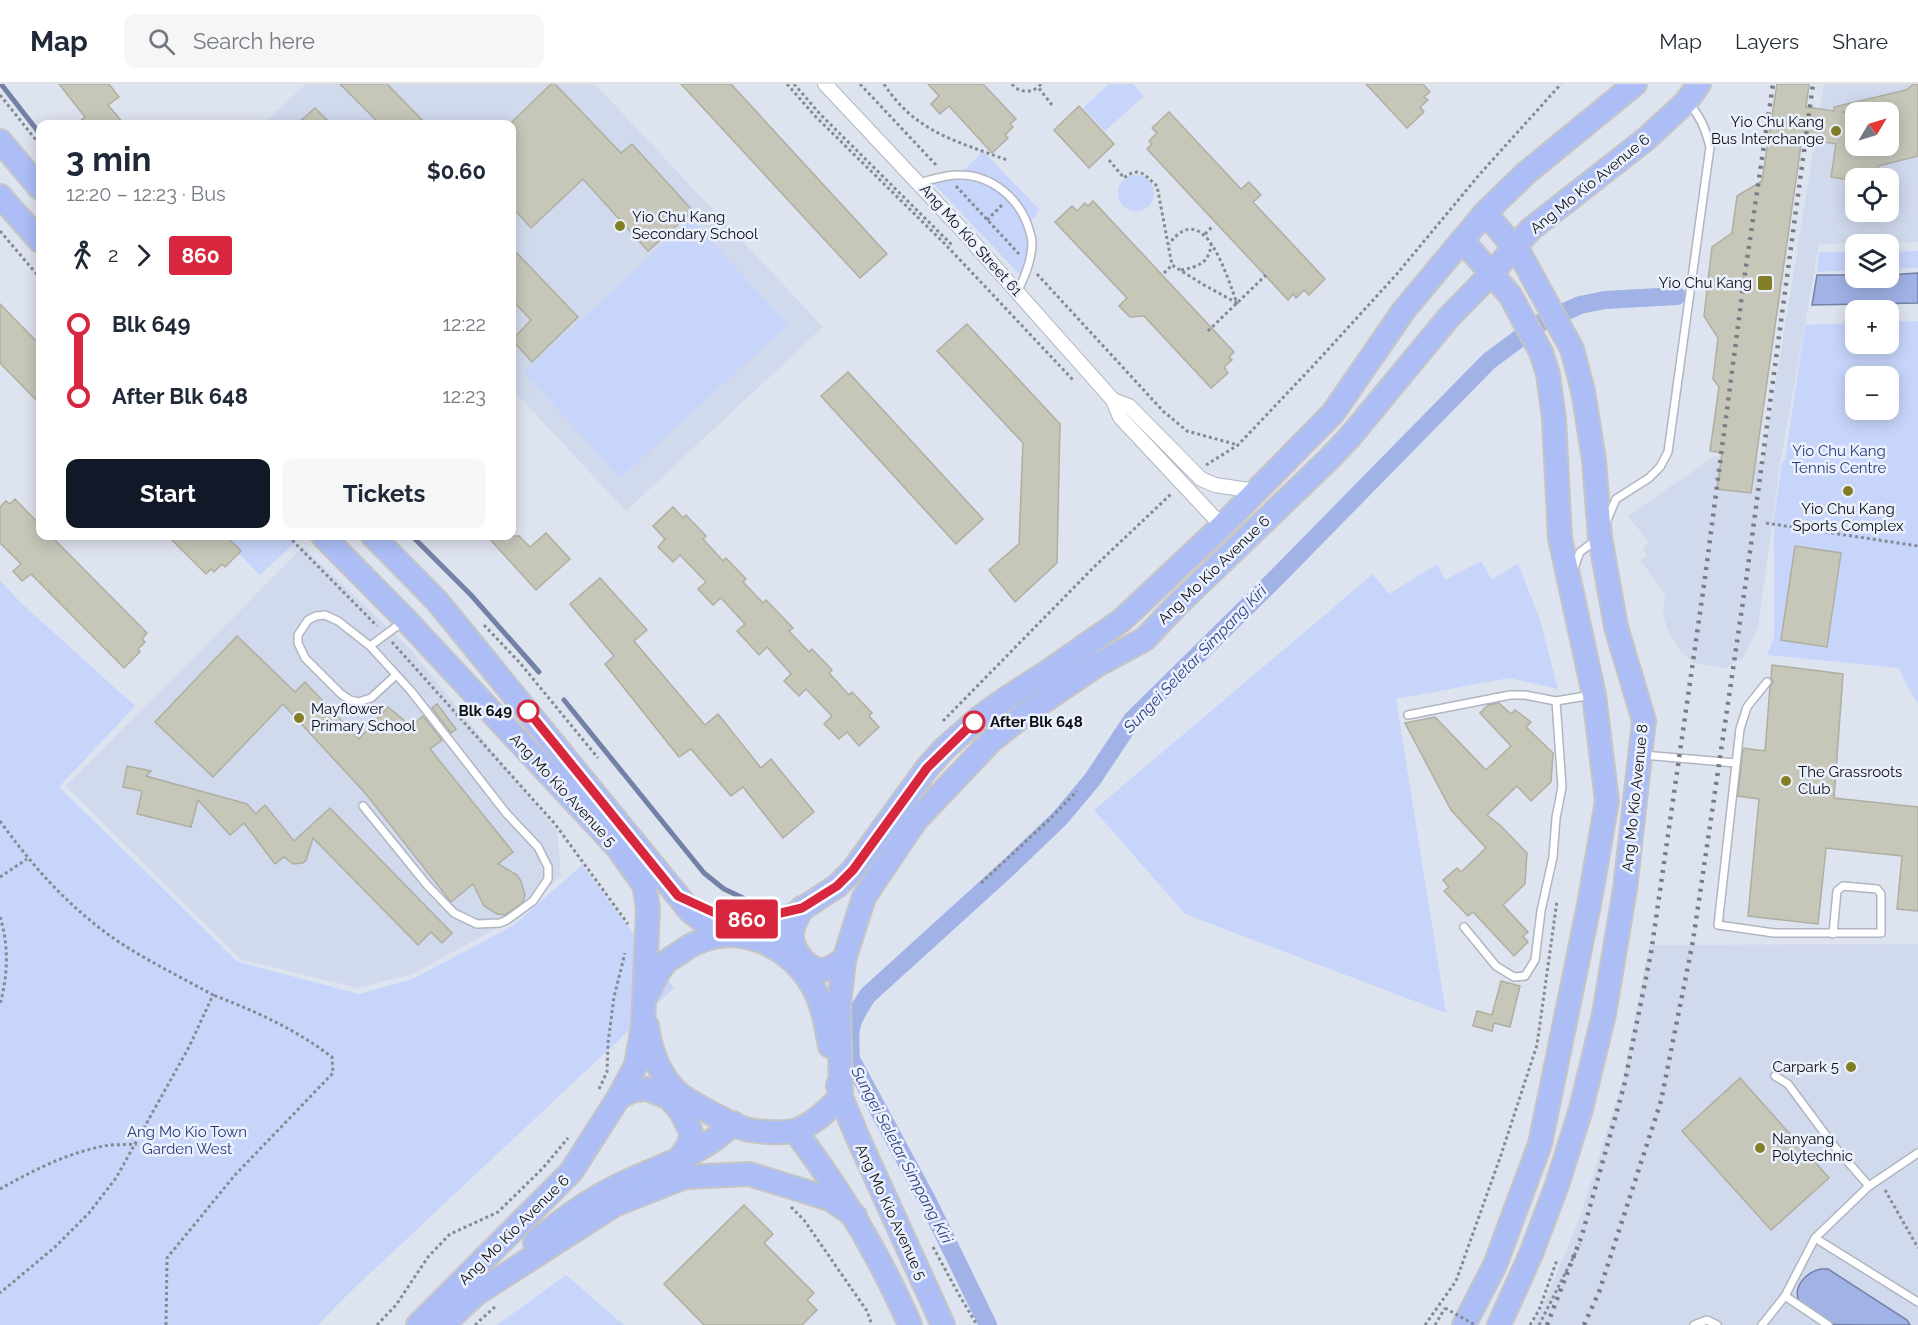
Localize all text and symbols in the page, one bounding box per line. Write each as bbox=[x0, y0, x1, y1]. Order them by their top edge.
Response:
search box bbox=[124, 14, 544, 68]
text: Map bbox=[30, 25, 88, 58]
icon: search bbox=[145, 25, 178, 58]
text: Search here bbox=[193, 28, 315, 54]
text: Map bbox=[1659, 29, 1702, 54]
text: Layers bbox=[1735, 29, 1799, 54]
text: Share bbox=[1832, 29, 1888, 54]
north arrow bbox=[1845, 102, 1899, 156]
map controls bbox=[1845, 102, 1899, 420]
place label: Yio Chu Kang Bus Interchange bbox=[1711, 113, 1824, 148]
marker: Yio Chu Kang Bus Interchange bbox=[1829, 124, 1843, 138]
street label: Ang Mo Kio Avenue 6 bbox=[1527, 130, 1653, 238]
text: 3 min bbox=[66, 140, 151, 179]
text: $0.60 bbox=[427, 158, 486, 184]
button: locate bbox=[1845, 168, 1899, 222]
street label: Ang Mo Kio Street 61 bbox=[916, 180, 1026, 300]
text: 12:20 – 12:23 · Bus bbox=[66, 182, 226, 206]
place label: Yio Chu Kang Secondary School bbox=[632, 208, 759, 243]
marker: Yio Chu Kang Secondary School bbox=[613, 219, 627, 233]
button: layers bbox=[1845, 234, 1899, 288]
icon: walk bbox=[66, 239, 99, 272]
icon: forward bbox=[127, 239, 160, 272]
text: 2 bbox=[108, 243, 118, 267]
text: 860 bbox=[181, 243, 220, 268]
place label: Yio Chu Kang bbox=[1659, 274, 1752, 292]
marker: Yio Chu Kang bbox=[1756, 274, 1774, 292]
button: + bbox=[1845, 300, 1899, 354]
text: Blk 649 bbox=[112, 311, 190, 337]
text: 12:22 bbox=[442, 312, 486, 336]
button: − bbox=[1845, 366, 1899, 420]
text: After Blk 648 bbox=[112, 383, 248, 409]
text: 12:23 bbox=[442, 384, 486, 408]
park label: Yio Chu Kang Tennis Centre bbox=[1792, 442, 1887, 477]
button: Start bbox=[66, 459, 270, 528]
button: Tickets bbox=[282, 459, 486, 528]
marker: Yio Chu Kang Sports Complex bbox=[1841, 484, 1855, 498]
place label: Yio Chu Kang Sports Complex bbox=[1792, 500, 1904, 535]
street label: Ang Mo Kio Avenue 6 bbox=[1154, 512, 1274, 628]
water label: Sungei Seletar Simpang Kiri bbox=[1119, 581, 1271, 737]
place label: Mayflower Primary School bbox=[311, 700, 417, 735]
marker: Blk 649 bbox=[517, 700, 539, 722]
place label: Blk 649 bbox=[459, 702, 512, 720]
marker: Mayflower Primary School bbox=[292, 711, 306, 725]
marker: After Blk 648 bbox=[963, 711, 985, 733]
place label: After Blk 648 bbox=[990, 713, 1083, 731]
street label: Ang Mo Kio Avenue 8 bbox=[1618, 723, 1652, 873]
street label: Ang Mo Kio Avenue 5 bbox=[506, 730, 620, 850]
place label: The Grassroots Club bbox=[1798, 763, 1902, 798]
marker: The Grassroots Club bbox=[1779, 774, 1793, 788]
line badge: 860 bbox=[712, 900, 782, 938]
text: 860 bbox=[728, 907, 766, 932]
place label: Carpark 5 bbox=[1773, 1058, 1839, 1076]
marker: Carpark 5 bbox=[1844, 1060, 1858, 1074]
water label: Sungei Seletar Simpang Kiri bbox=[847, 1062, 957, 1247]
park label: Ang Mo Kio Town Garden West bbox=[127, 1123, 247, 1158]
place label: Nanyang Polytechnic bbox=[1772, 1130, 1853, 1165]
street label: Ang Mo Kio Avenue 5 bbox=[852, 1141, 930, 1283]
marker: Nanyang Polytechnic bbox=[1753, 1141, 1767, 1155]
street label: Ang Mo Kio Avenue 6 bbox=[455, 1171, 573, 1289]

